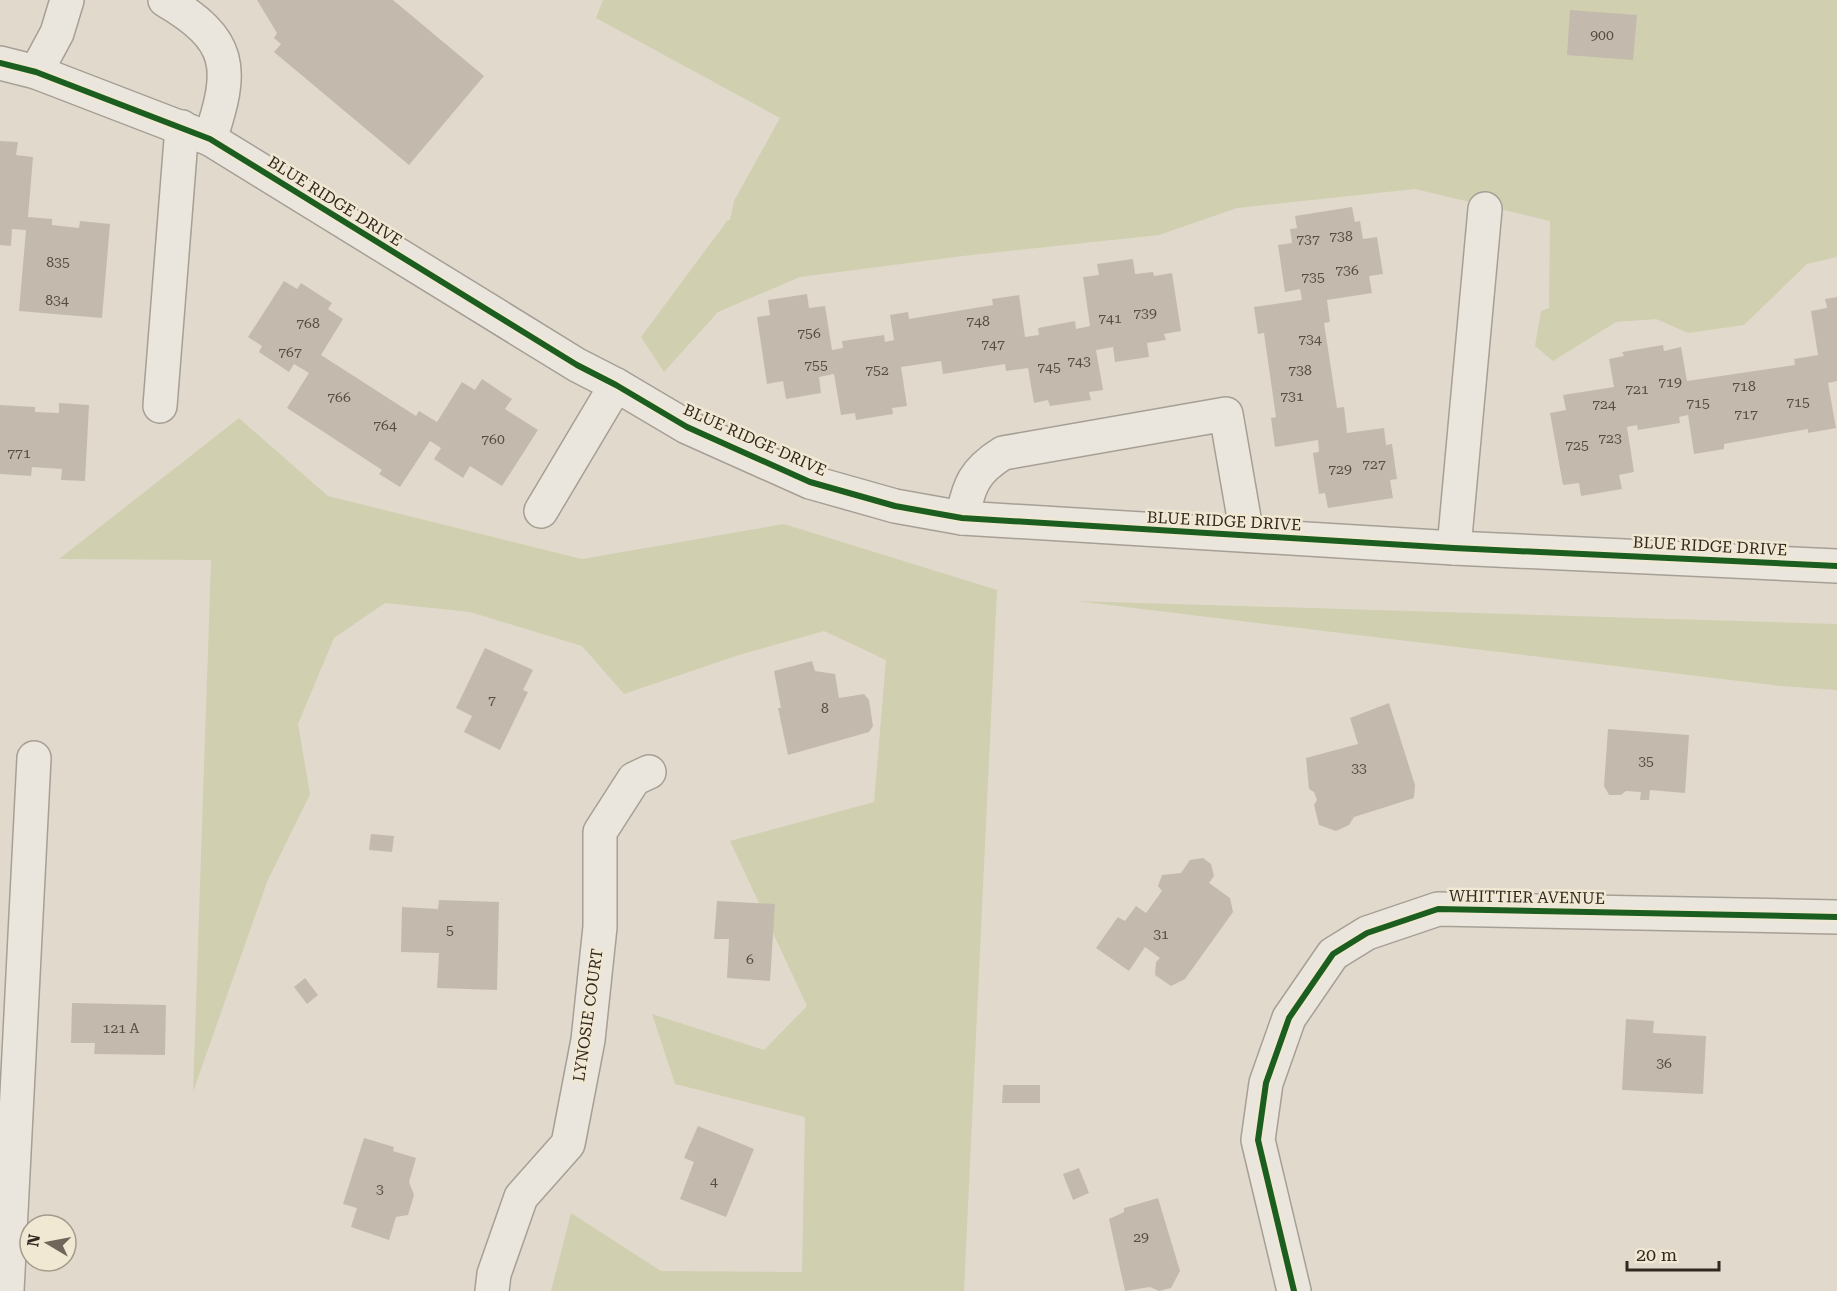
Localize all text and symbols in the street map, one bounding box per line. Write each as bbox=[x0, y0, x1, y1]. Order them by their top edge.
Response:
house number: 900 bbox=[1590, 27, 1614, 43]
street label: BLUE RIDGE DRIVE bbox=[264, 152, 406, 250]
house number: 738 bbox=[1329, 228, 1353, 244]
house number: 737 bbox=[1296, 231, 1320, 247]
house number: 835 bbox=[46, 254, 70, 270]
house number: 736 bbox=[1335, 262, 1359, 278]
house number: 735 bbox=[1301, 269, 1325, 285]
house number: 834 bbox=[45, 292, 69, 308]
house number: 739 bbox=[1133, 305, 1157, 321]
house number: 741 bbox=[1098, 310, 1122, 326]
house number: 748 bbox=[966, 313, 990, 329]
house number: 768 bbox=[296, 315, 320, 331]
house number: 756 bbox=[797, 325, 821, 341]
house number: 734 bbox=[1298, 331, 1322, 347]
house number: 747 bbox=[981, 336, 1005, 352]
house number: 767 bbox=[278, 344, 302, 360]
house number: 743 bbox=[1067, 353, 1091, 369]
house number: 755 bbox=[804, 357, 828, 373]
house number: 745 bbox=[1037, 359, 1061, 375]
house number: 752 bbox=[865, 362, 889, 378]
house number: 738 bbox=[1288, 362, 1312, 378]
house number: 719 bbox=[1658, 374, 1682, 390]
house number: 718 bbox=[1732, 378, 1756, 394]
house number: 721 bbox=[1625, 381, 1649, 397]
house number: 731 bbox=[1280, 388, 1304, 404]
house number: 766 bbox=[327, 389, 351, 405]
house number: 715 bbox=[1786, 394, 1810, 410]
house number: 715 bbox=[1686, 395, 1710, 411]
house number: 724 bbox=[1592, 396, 1616, 412]
street label: BLUE RIDGE DRIVE bbox=[680, 400, 830, 480]
house number: 717 bbox=[1734, 406, 1758, 422]
house number: 764 bbox=[373, 417, 397, 433]
house number: 723 bbox=[1598, 430, 1622, 446]
house number: 760 bbox=[481, 431, 505, 447]
house number: 725 bbox=[1565, 437, 1589, 453]
house number: 771 bbox=[7, 445, 31, 461]
house number: 727 bbox=[1362, 456, 1386, 472]
house number: 729 bbox=[1328, 461, 1352, 477]
street label: BLUE RIDGE DRIVE bbox=[1146, 507, 1302, 535]
street label: BLUE RIDGE DRIVE bbox=[1632, 532, 1788, 560]
house number: 7 bbox=[488, 692, 496, 708]
house number: 8 bbox=[821, 700, 829, 716]
house number: 35 bbox=[1638, 753, 1654, 769]
house number: 33 bbox=[1351, 760, 1367, 776]
street label: WHITTIER AVENUE bbox=[1449, 886, 1605, 908]
house number: 5 bbox=[446, 922, 454, 938]
house number: 31 bbox=[1153, 926, 1169, 942]
street label: LYNOSIE COURT bbox=[569, 947, 607, 1083]
house number: 6 bbox=[746, 951, 754, 967]
house number: 121 A bbox=[103, 1020, 140, 1036]
house number: 36 bbox=[1656, 1055, 1672, 1071]
house number: 4 bbox=[710, 1173, 718, 1189]
house number: 3 bbox=[376, 1181, 384, 1197]
north arrow bbox=[18, 1213, 78, 1273]
house number: 29 bbox=[1133, 1229, 1149, 1245]
text: N bbox=[23, 1233, 44, 1248]
scale bar bbox=[1627, 1234, 1718, 1272]
text: 20 m bbox=[1636, 1244, 1677, 1265]

